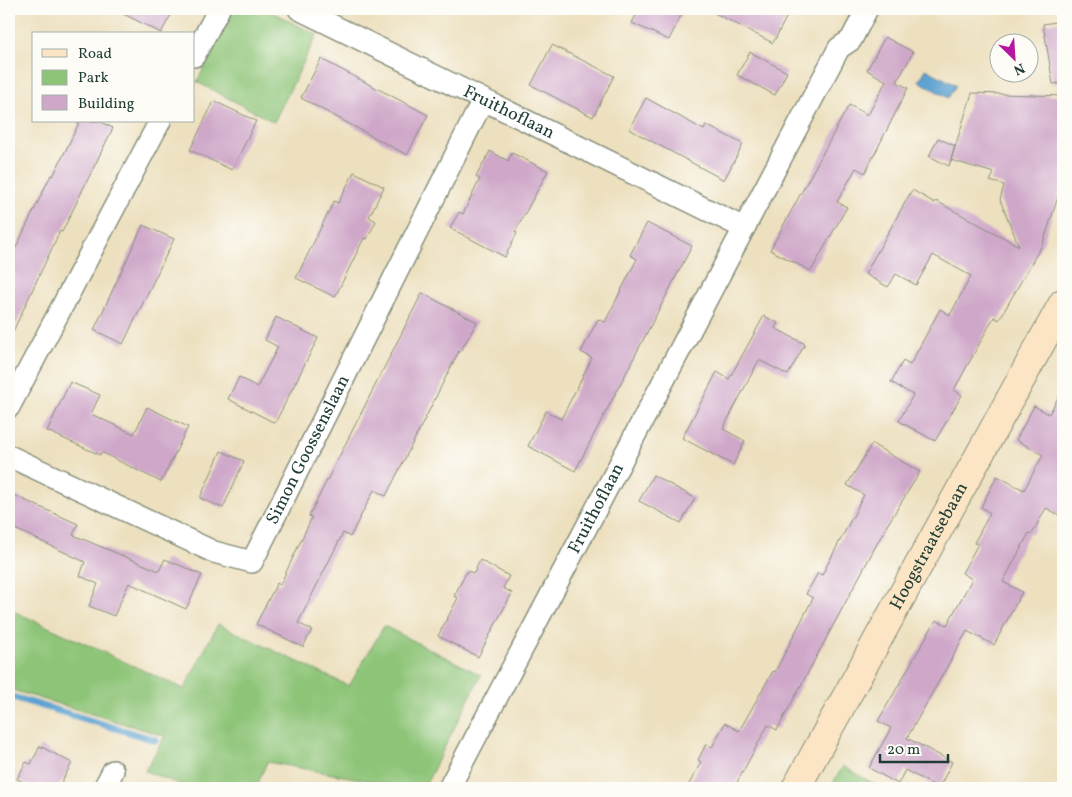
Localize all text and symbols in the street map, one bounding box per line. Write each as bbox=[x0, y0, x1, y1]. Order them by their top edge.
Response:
legend bbox=[32, 32, 195, 122]
north arrow bbox=[990, 32, 1040, 82]
text: Road bbox=[78, 44, 112, 65]
text: N bbox=[1010, 58, 1027, 79]
text: Park bbox=[78, 68, 109, 89]
street label: Fruithoflaan bbox=[459, 79, 559, 146]
text: Building bbox=[78, 94, 135, 115]
street label: Simon Goossenslaan bbox=[260, 371, 356, 529]
street label: Fruithoflaan bbox=[562, 459, 631, 558]
street label: Hoogstraatsebaan bbox=[884, 478, 974, 615]
scale bar bbox=[880, 732, 947, 764]
text: 20 m bbox=[887, 740, 920, 761]

